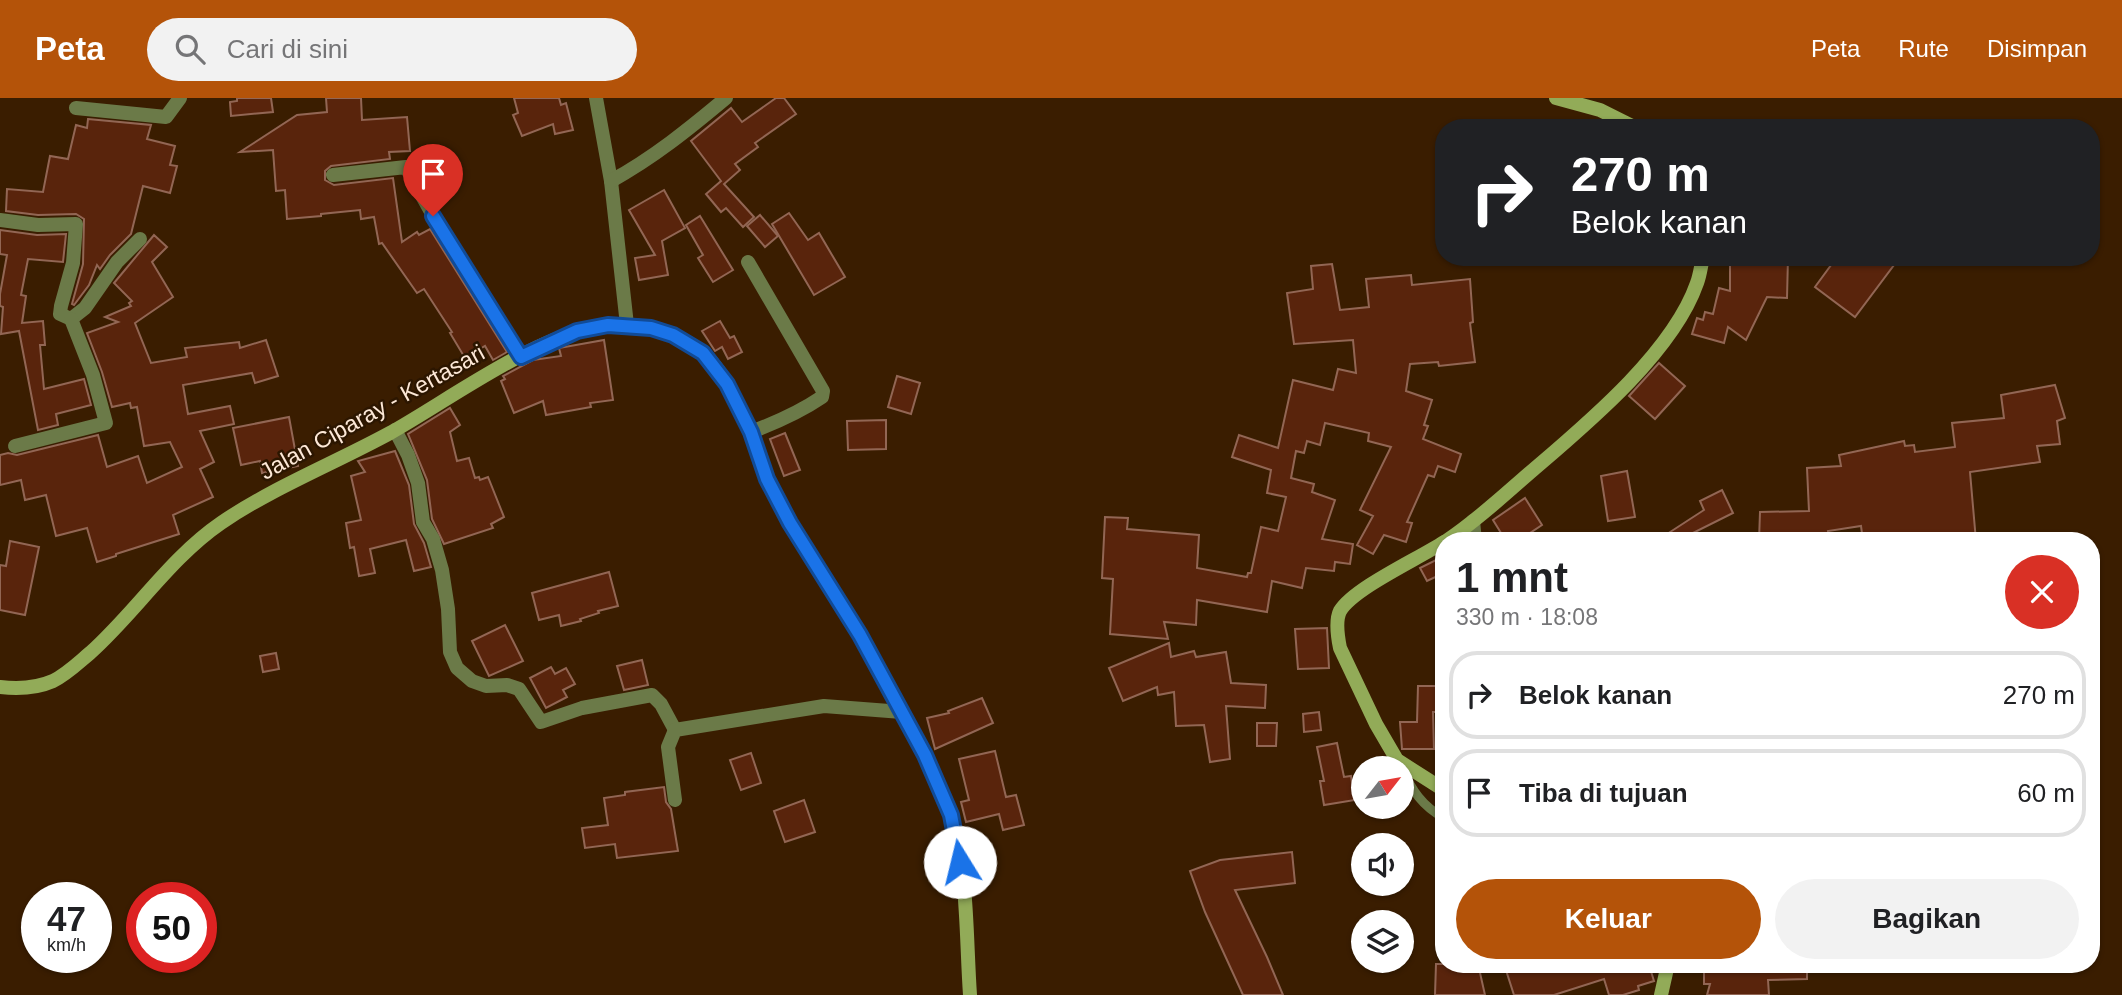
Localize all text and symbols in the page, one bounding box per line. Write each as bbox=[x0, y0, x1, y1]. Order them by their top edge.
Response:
search box bbox=[147, 18, 637, 81]
text: Peta bbox=[35, 30, 105, 67]
icon: search bbox=[171, 30, 209, 68]
text: Cari di sini bbox=[227, 34, 348, 64]
text: Peta bbox=[1811, 35, 1860, 62]
text: Rute bbox=[1898, 35, 1949, 62]
text: Disimpan bbox=[1987, 35, 2087, 62]
pin bbox=[403, 144, 463, 216]
icon: right bbox=[1456, 147, 1547, 238]
text: 270 m bbox=[1571, 147, 1710, 201]
icon: arrive bbox=[414, 155, 452, 193]
text: Belok kanan bbox=[1571, 204, 1747, 240]
street label: Jalan Ciparay - Kertasari bbox=[255, 339, 489, 485]
text: 1 mnt bbox=[1456, 554, 1568, 601]
button: close bbox=[2005, 555, 2079, 629]
text: 330 m · 18:08 bbox=[1456, 604, 1598, 630]
icon: right bbox=[1460, 676, 1498, 714]
text: Belok kanan bbox=[1519, 680, 1672, 710]
text: 270 m bbox=[2003, 680, 2075, 710]
north arrow bbox=[1351, 756, 1414, 819]
map controls bbox=[1351, 756, 1414, 973]
icon: arrive bbox=[1460, 774, 1498, 812]
text: Tiba di tujuan bbox=[1519, 778, 1688, 808]
text: 60 m bbox=[2017, 778, 2075, 808]
position arrow bbox=[923, 825, 997, 899]
button: sound bbox=[1351, 833, 1414, 896]
button: Keluar bbox=[1456, 879, 1761, 959]
button: Bagikan bbox=[1775, 879, 2079, 959]
speed limit sign: 50 bbox=[126, 882, 217, 973]
text: 47 bbox=[47, 899, 86, 938]
button: layers bbox=[1351, 910, 1414, 973]
text: km/h bbox=[47, 935, 86, 955]

